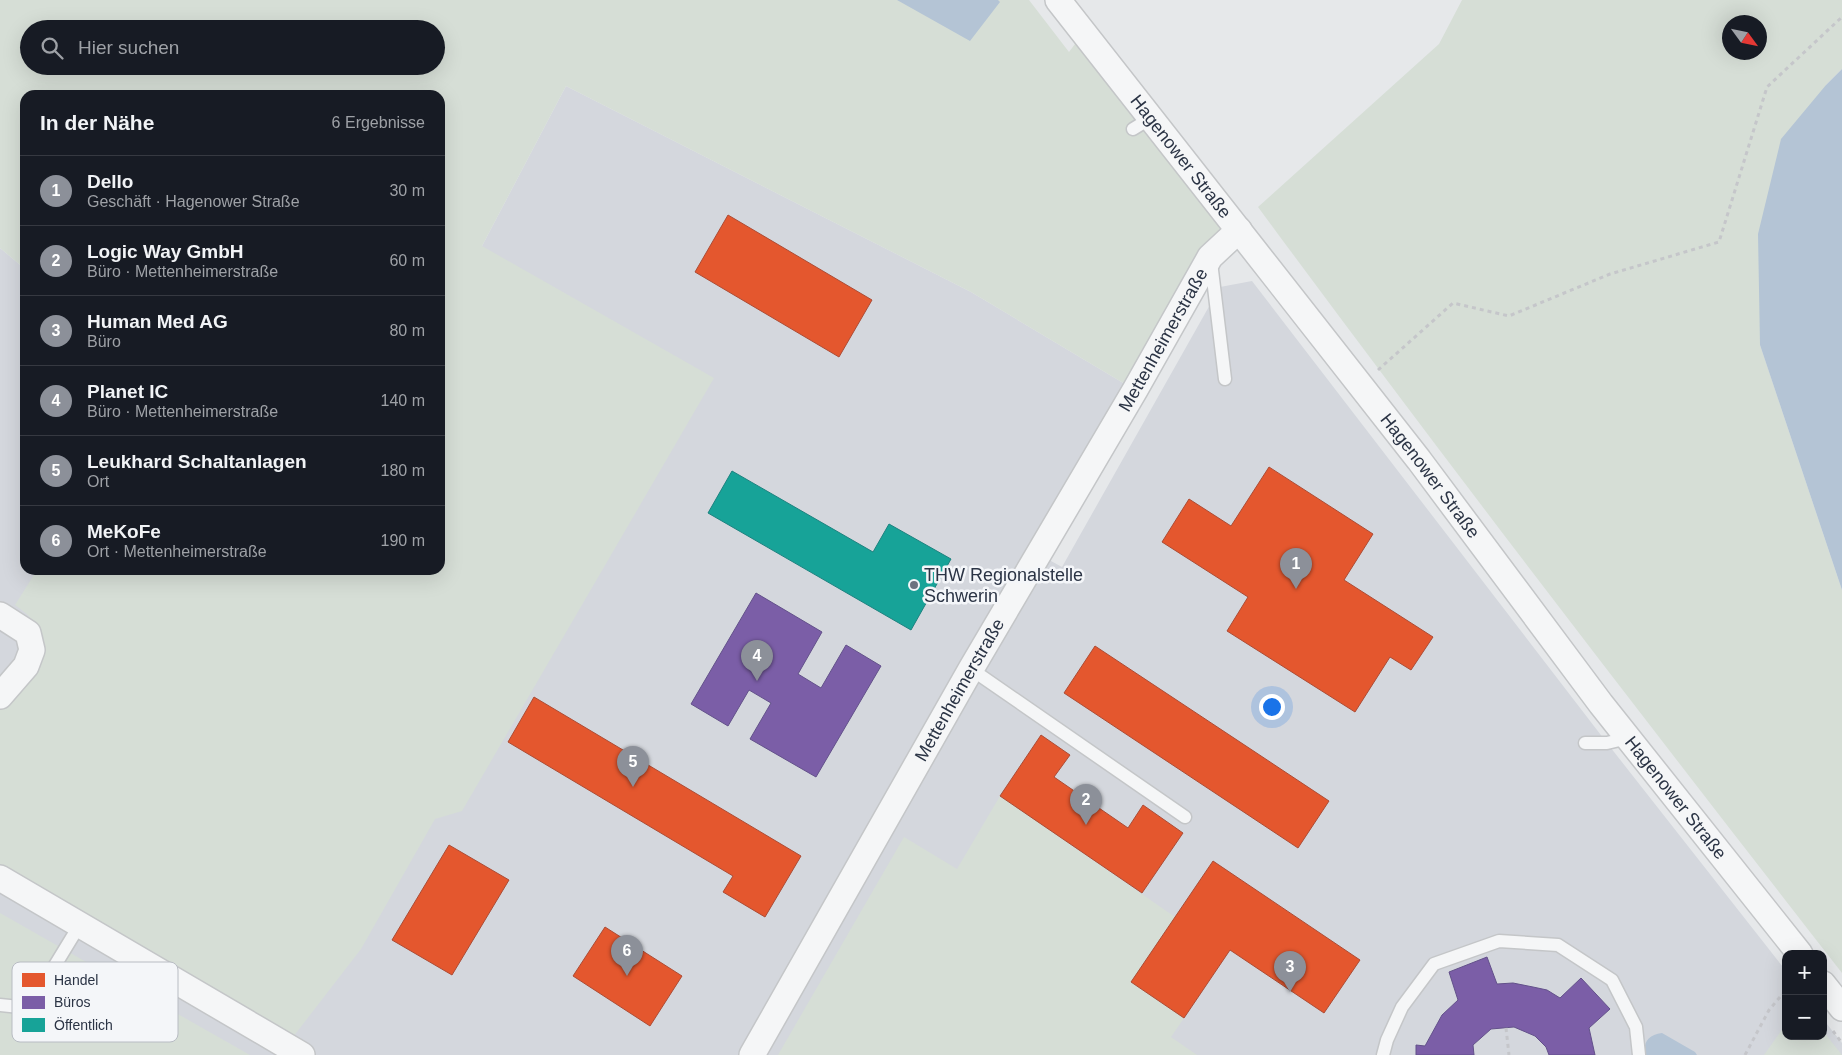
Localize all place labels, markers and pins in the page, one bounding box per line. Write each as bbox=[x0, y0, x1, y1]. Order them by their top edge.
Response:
pin: 1 bbox=[1280, 548, 1312, 589]
place label: THW Regionalstelle Schwerin bbox=[924, 565, 1083, 606]
marker: THW Regionalstelle Schwerin bbox=[908, 579, 920, 591]
pin: 4 bbox=[741, 640, 773, 681]
pin: 5 bbox=[617, 746, 649, 787]
pin: 2 bbox=[1070, 784, 1102, 825]
pin: 6 bbox=[611, 935, 643, 976]
pin: 3 bbox=[1274, 951, 1306, 992]

